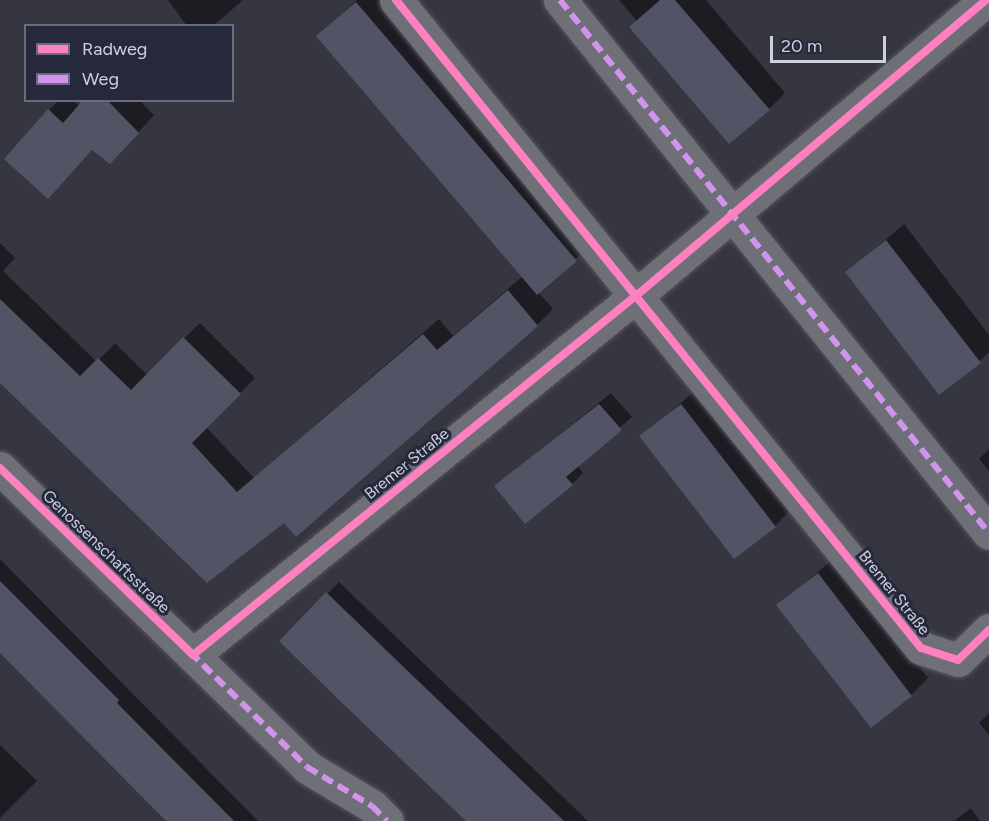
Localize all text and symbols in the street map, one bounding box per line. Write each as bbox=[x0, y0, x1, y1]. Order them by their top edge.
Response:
legend bbox=[24, 24, 234, 102]
scale bar bbox=[773, 24, 888, 62]
text: 20 m bbox=[781, 35, 822, 57]
text: Radweg bbox=[82, 38, 147, 60]
text: Weg bbox=[82, 68, 119, 90]
street label: Bremer Straße bbox=[361, 424, 453, 504]
street label: Genossenschaftsstraße bbox=[39, 486, 173, 618]
street label: Bremer Straße bbox=[854, 547, 934, 639]

